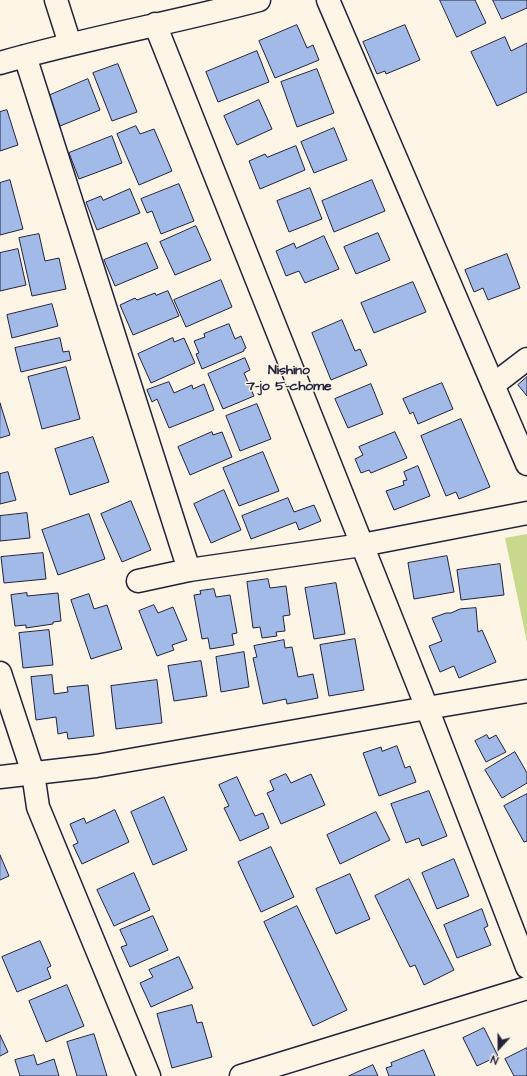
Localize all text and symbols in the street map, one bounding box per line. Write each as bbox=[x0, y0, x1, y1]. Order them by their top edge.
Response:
district label: Nishino 7-jo 5-chome bbox=[246, 363, 332, 396]
north arrow bbox=[479, 1028, 519, 1068]
text: N bbox=[489, 1051, 500, 1068]

